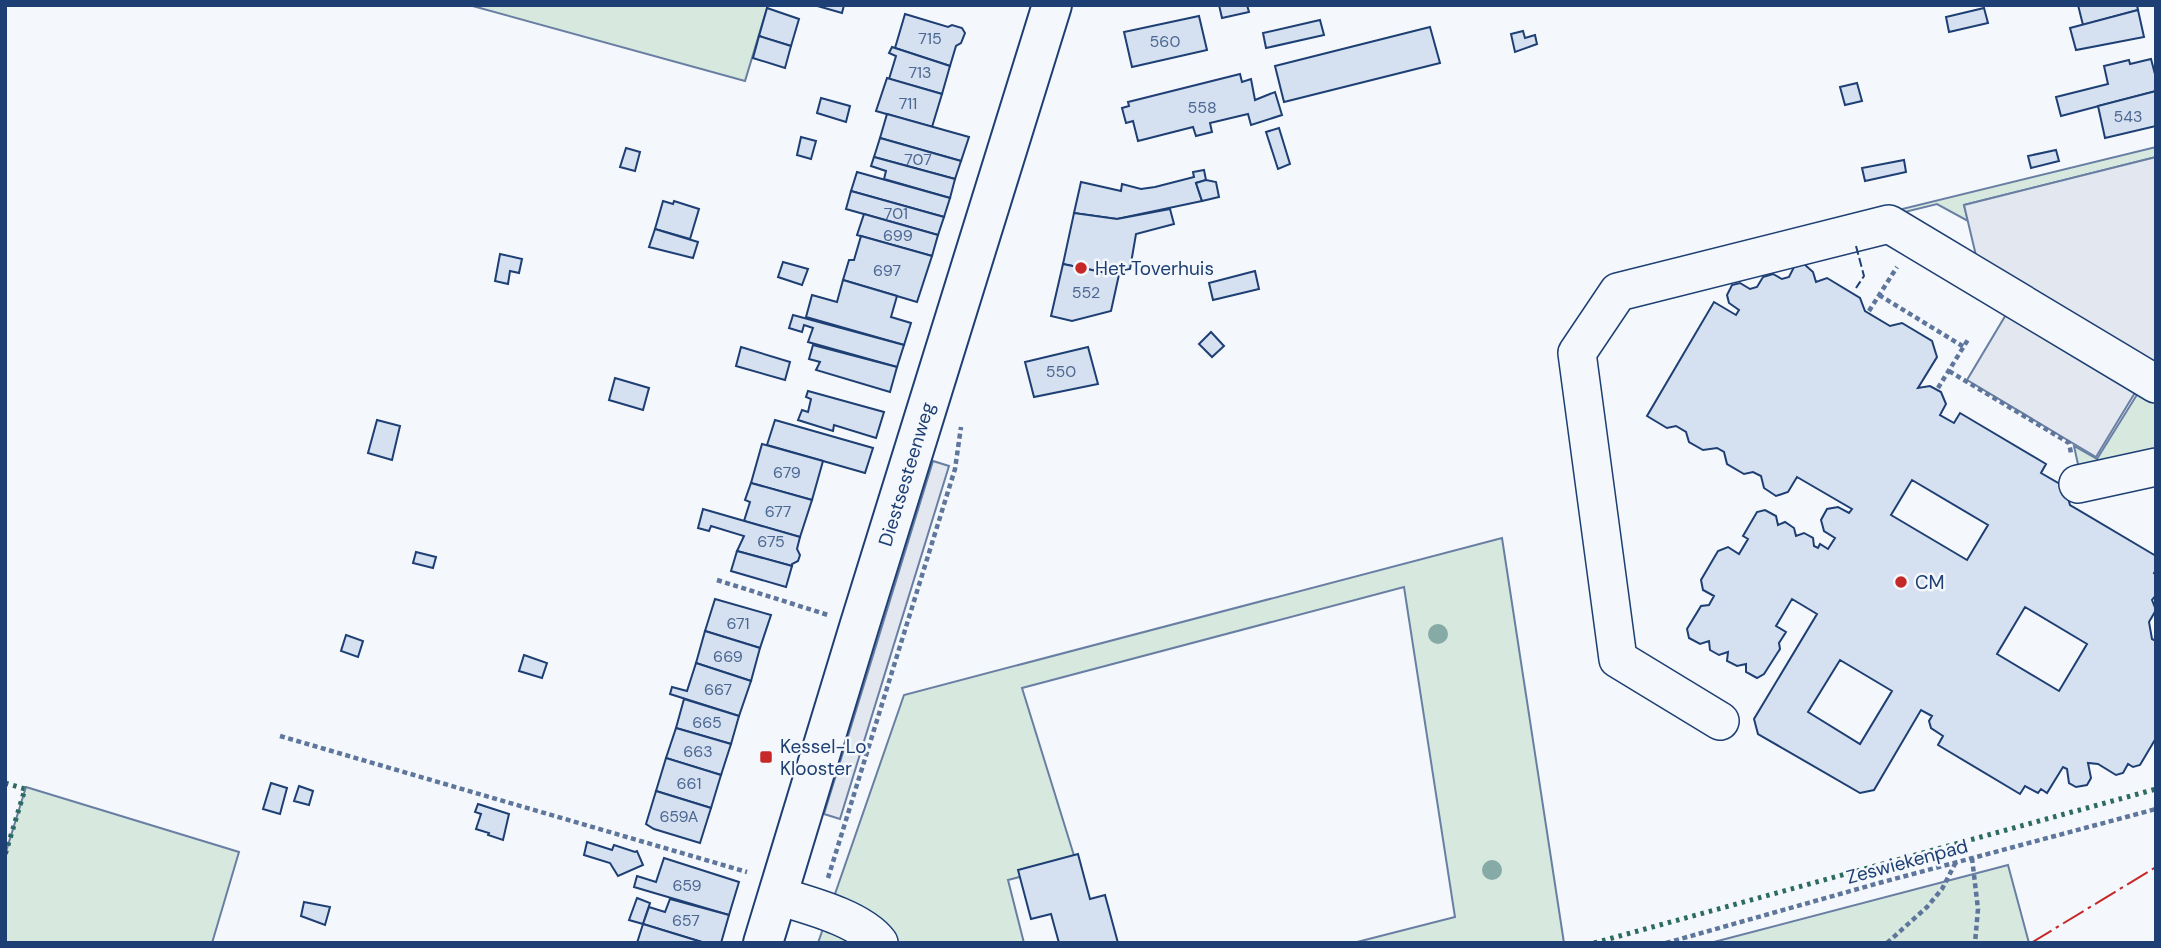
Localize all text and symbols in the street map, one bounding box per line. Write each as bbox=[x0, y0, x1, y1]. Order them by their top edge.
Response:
house number: 715 bbox=[918, 28, 942, 49]
house number: 560 bbox=[1150, 31, 1180, 52]
house number: 713 bbox=[908, 62, 932, 83]
house number: 711 bbox=[899, 93, 917, 114]
house number: 558 bbox=[1187, 97, 1217, 118]
house number: 543 bbox=[2114, 106, 2142, 127]
house number: 707 bbox=[904, 149, 932, 170]
house number: 701 bbox=[884, 203, 908, 224]
house number: 699 bbox=[883, 225, 913, 246]
place label: Het Toverhuis bbox=[1095, 256, 1214, 281]
house number: 697 bbox=[873, 260, 901, 281]
marker: Het Toverhuis bbox=[1073, 260, 1089, 276]
house number: 552 bbox=[1072, 282, 1100, 303]
house number: 550 bbox=[1046, 361, 1076, 382]
street label: Diestsesteenweg bbox=[873, 399, 940, 549]
house number: 679 bbox=[773, 462, 801, 483]
house number: 677 bbox=[765, 501, 791, 522]
house number: 675 bbox=[757, 531, 785, 552]
place label: CM bbox=[1915, 570, 1945, 595]
marker: CM bbox=[1893, 574, 1909, 590]
house number: 671 bbox=[726, 613, 750, 634]
house number: 669 bbox=[713, 646, 743, 667]
house number: 667 bbox=[704, 679, 732, 700]
house number: 665 bbox=[692, 712, 722, 733]
place label: Kessel-Lo Klooster bbox=[780, 734, 867, 781]
house number: 663 bbox=[683, 741, 713, 762]
marker: Kessel-Lo Klooster bbox=[758, 749, 774, 765]
house number: 661 bbox=[676, 773, 702, 794]
house number: 659A bbox=[660, 806, 699, 827]
street label: Zeswiekenpad bbox=[1844, 833, 1971, 890]
house number: 659 bbox=[672, 875, 702, 896]
house number: 657 bbox=[672, 910, 700, 931]

